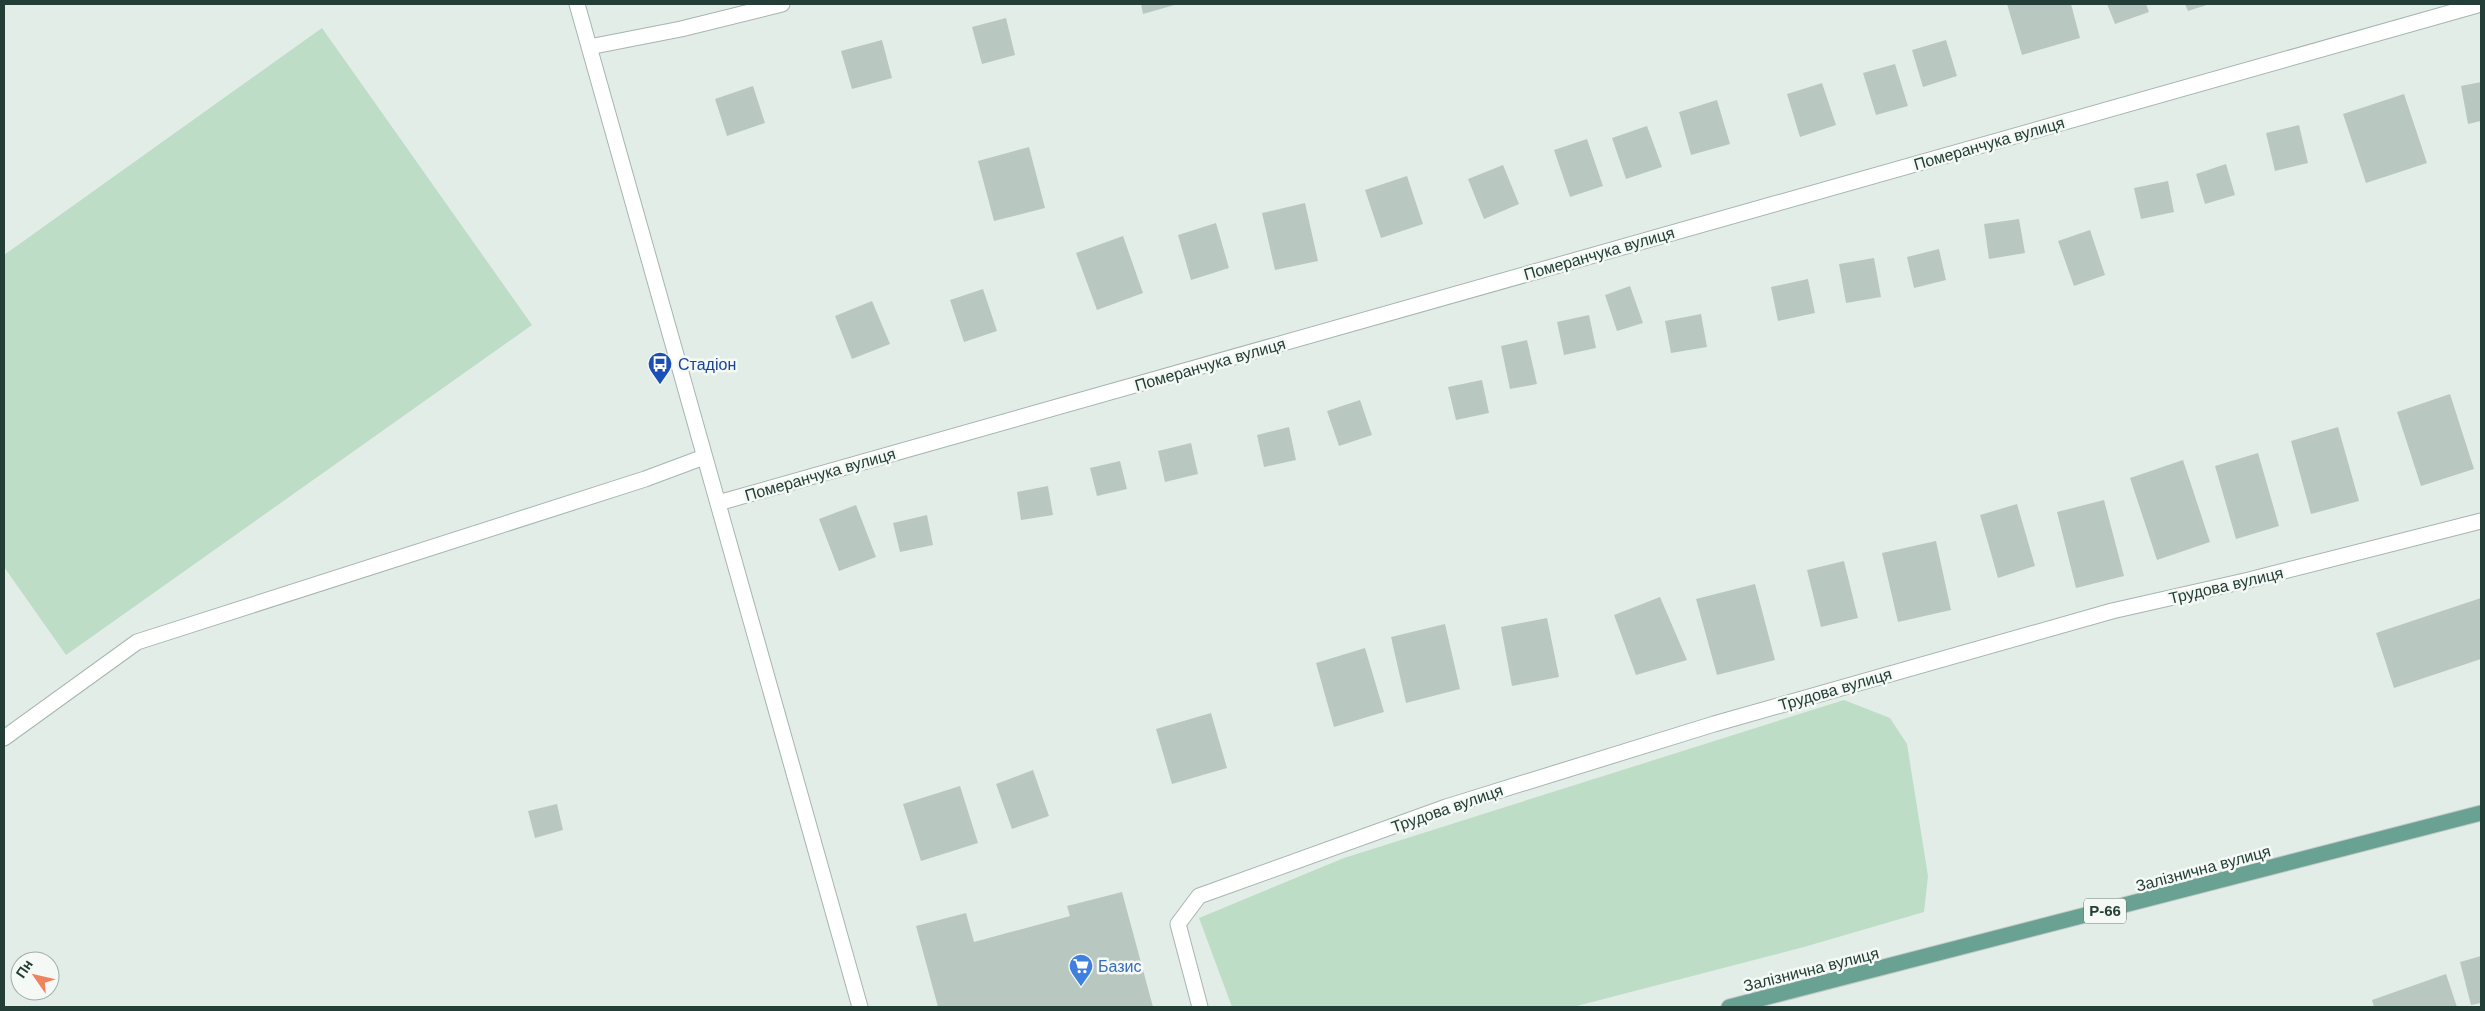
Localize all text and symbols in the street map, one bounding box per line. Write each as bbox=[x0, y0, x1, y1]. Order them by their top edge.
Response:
street label: Померанчука вулиця bbox=[1912, 114, 2066, 173]
street label: Померанчука вулиця bbox=[1522, 224, 1676, 283]
street label: Померанчука вулиця bbox=[1133, 335, 1287, 394]
bus stop icon: Стадіон bbox=[647, 351, 673, 385]
place label: Стадіон bbox=[678, 356, 736, 373]
street label: Померанчука вулиця bbox=[743, 445, 897, 504]
street label: Трудова вулиця bbox=[2167, 564, 2285, 607]
street label: Трудова вулиця bbox=[1777, 665, 1894, 714]
street label: Трудова вулиця bbox=[1389, 781, 1505, 836]
street label: Залізнична вулиця bbox=[2134, 842, 2272, 895]
road number: Р-66 bbox=[2084, 898, 2126, 924]
street label: Залізнична вулиця bbox=[1742, 944, 1881, 995]
north arrow bbox=[10, 951, 60, 1001]
supermarket icon: Базис bbox=[1068, 953, 1094, 987]
text: Пн bbox=[12, 957, 36, 981]
place label: Базис bbox=[1098, 958, 1142, 975]

